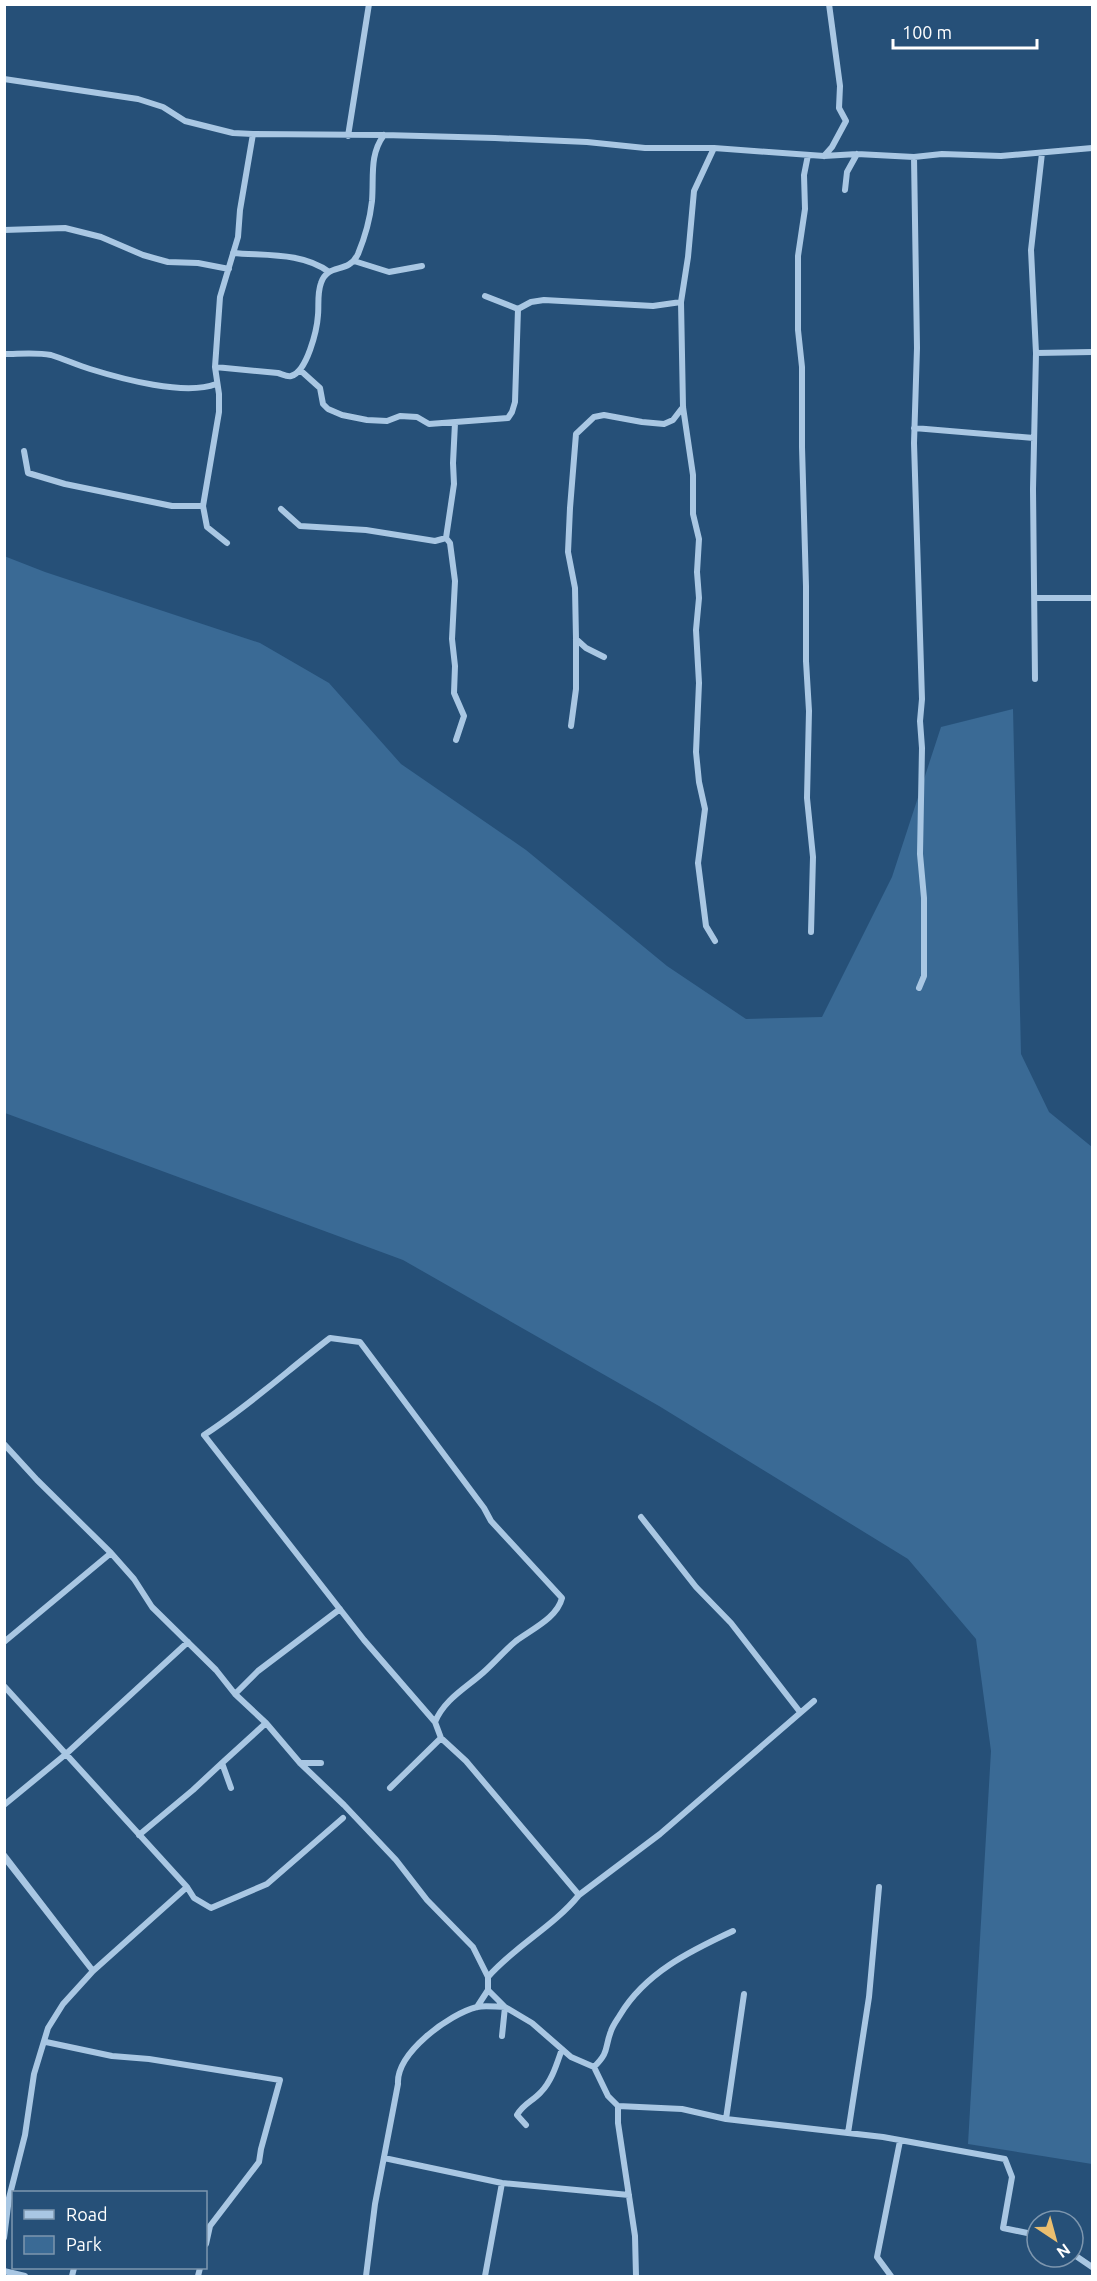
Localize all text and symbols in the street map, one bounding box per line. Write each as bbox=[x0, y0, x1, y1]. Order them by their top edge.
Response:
scale bar bbox=[893, 12, 1037, 50]
text: 100 m bbox=[902, 22, 952, 42]
legend bbox=[12, 2191, 207, 2269]
text: Road bbox=[66, 2204, 108, 2224]
north arrow bbox=[1025, 2209, 1085, 2269]
text: Park bbox=[66, 2234, 102, 2254]
text: N bbox=[1054, 2240, 1074, 2262]

